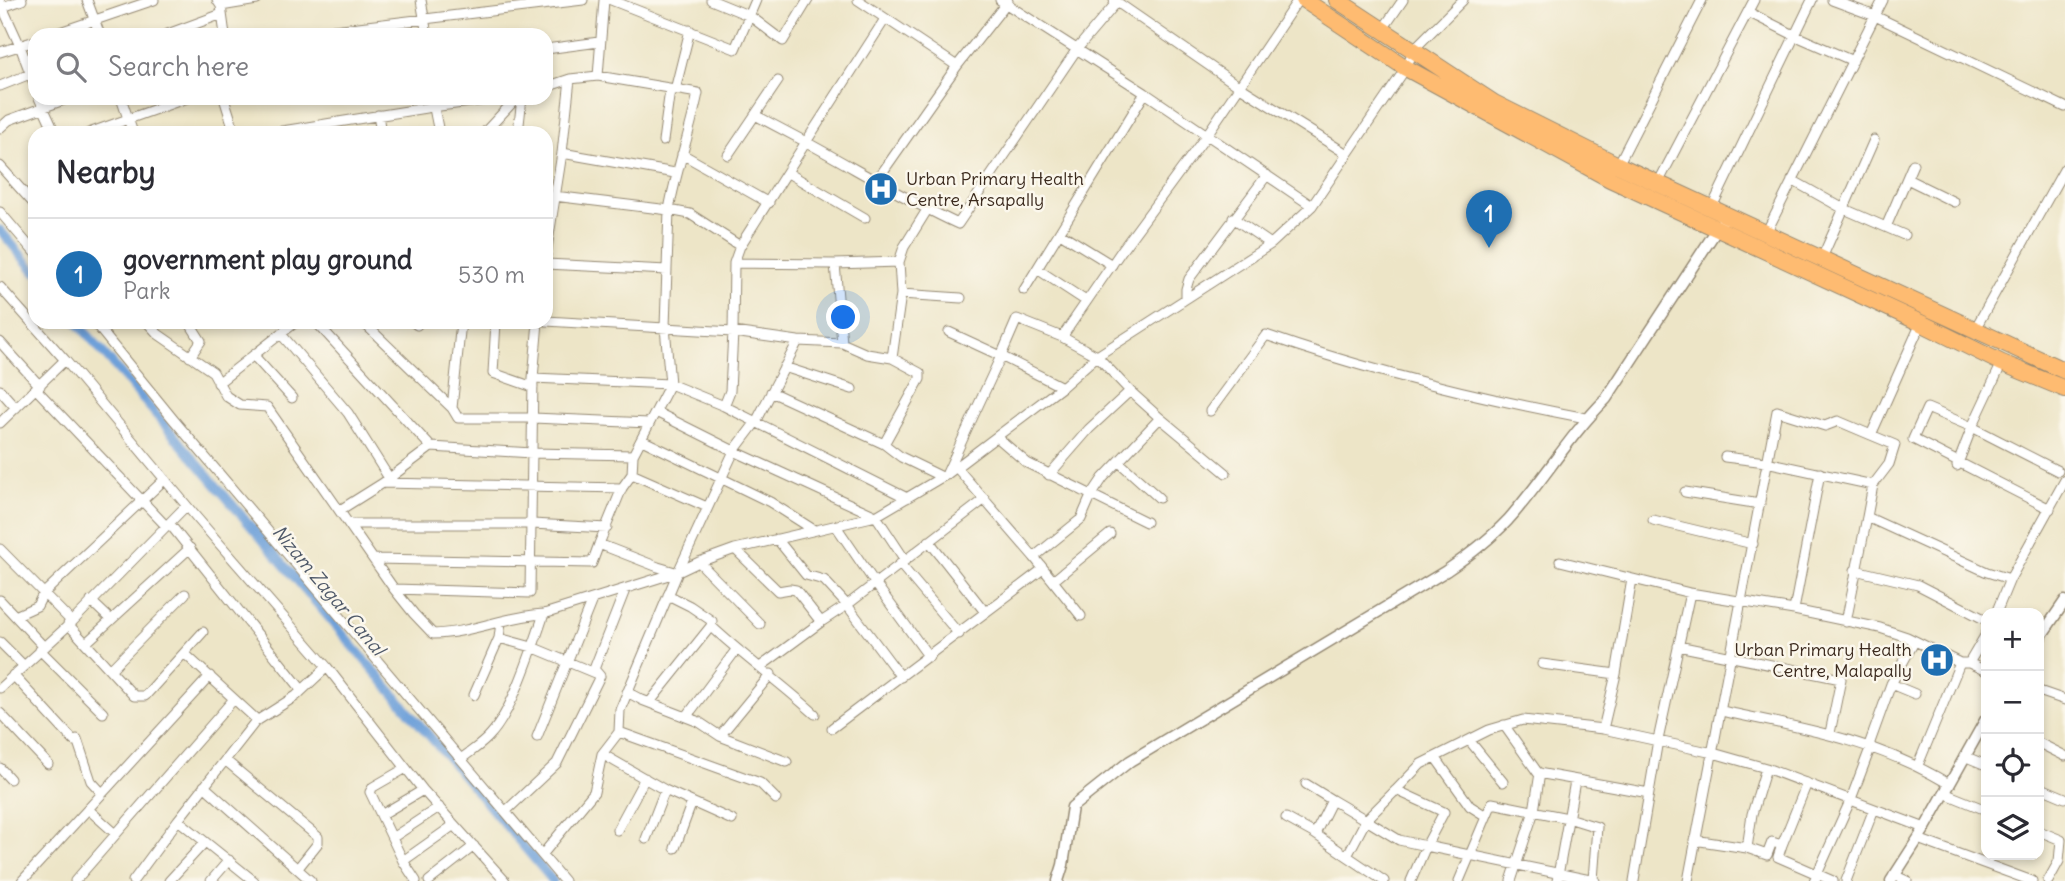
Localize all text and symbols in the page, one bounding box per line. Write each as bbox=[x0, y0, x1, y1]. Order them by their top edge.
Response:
search box bbox=[28, 28, 553, 105]
icon: search bbox=[52, 48, 90, 86]
text: Search here bbox=[108, 50, 249, 83]
text: Nearby bbox=[56, 153, 156, 191]
place label: Urban Primary Health Centre, Arsapally bbox=[906, 167, 1084, 211]
hospital icon: Urban Primary Health Centre, Arsapally bbox=[862, 170, 900, 208]
pin: 1 bbox=[1466, 190, 1512, 248]
text: government play ground bbox=[123, 243, 412, 276]
text: 1 bbox=[74, 260, 84, 289]
text: 530 m bbox=[458, 260, 525, 289]
text: Park bbox=[123, 276, 171, 305]
your location bbox=[826, 300, 860, 334]
water label: Nizam Zagar Canal bbox=[268, 520, 392, 662]
map controls bbox=[1981, 608, 2044, 860]
button: + bbox=[1981, 608, 2044, 671]
place label: Urban Primary Health Centre, Malapally bbox=[1734, 638, 1912, 682]
hospital icon: Urban Primary Health Centre, Malapally bbox=[1918, 641, 1956, 679]
button: − bbox=[1981, 671, 2044, 734]
button: locate bbox=[1981, 734, 2044, 797]
button: layers bbox=[1981, 797, 2044, 860]

